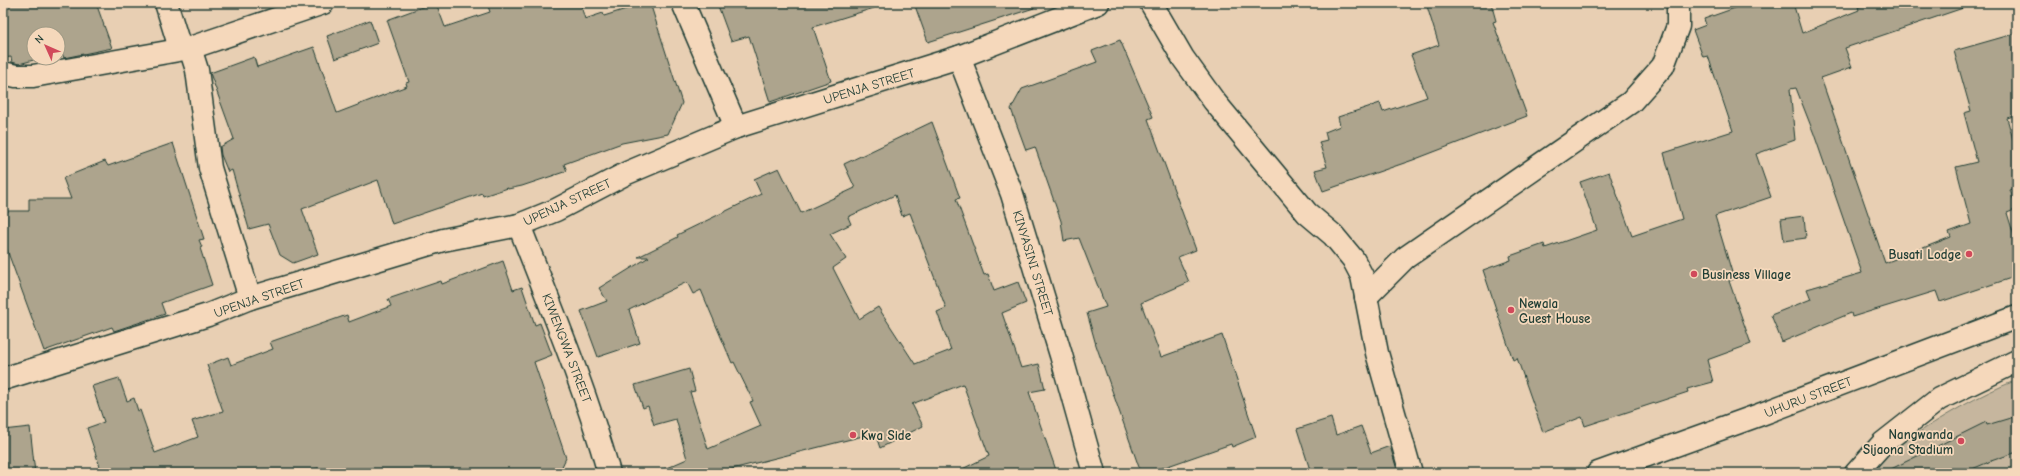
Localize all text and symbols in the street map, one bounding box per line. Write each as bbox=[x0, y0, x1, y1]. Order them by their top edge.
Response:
north arrow bbox=[26, 26, 66, 66]
text: N bbox=[32, 32, 46, 46]
street label: UPENJA STREET bbox=[822, 65, 917, 107]
street label: UPENJA STREET bbox=[521, 175, 613, 229]
street label: KINYASINI STREET bbox=[1010, 208, 1056, 318]
place label: Busati Lodge bbox=[1888, 247, 1962, 262]
marker: Busati Lodge bbox=[1964, 249, 1974, 259]
place label: Business Village bbox=[1702, 267, 1791, 282]
marker: Business Village bbox=[1689, 269, 1699, 279]
street label: UPENJA STREET bbox=[212, 275, 306, 321]
street label: KIWENGWA STREET bbox=[539, 291, 595, 405]
place label: Newala Guest House bbox=[1519, 296, 1591, 326]
marker: Newala Guest House bbox=[1506, 305, 1516, 315]
street label: UHURU STREET bbox=[1762, 373, 1854, 421]
place label: Nangwanda Sijaona Stadium bbox=[1863, 427, 1953, 457]
place label: Kwa Side bbox=[861, 428, 912, 443]
marker: Kwa Side bbox=[848, 430, 858, 440]
marker: Nangwanda Sijaona Stadium bbox=[1956, 436, 1966, 446]

